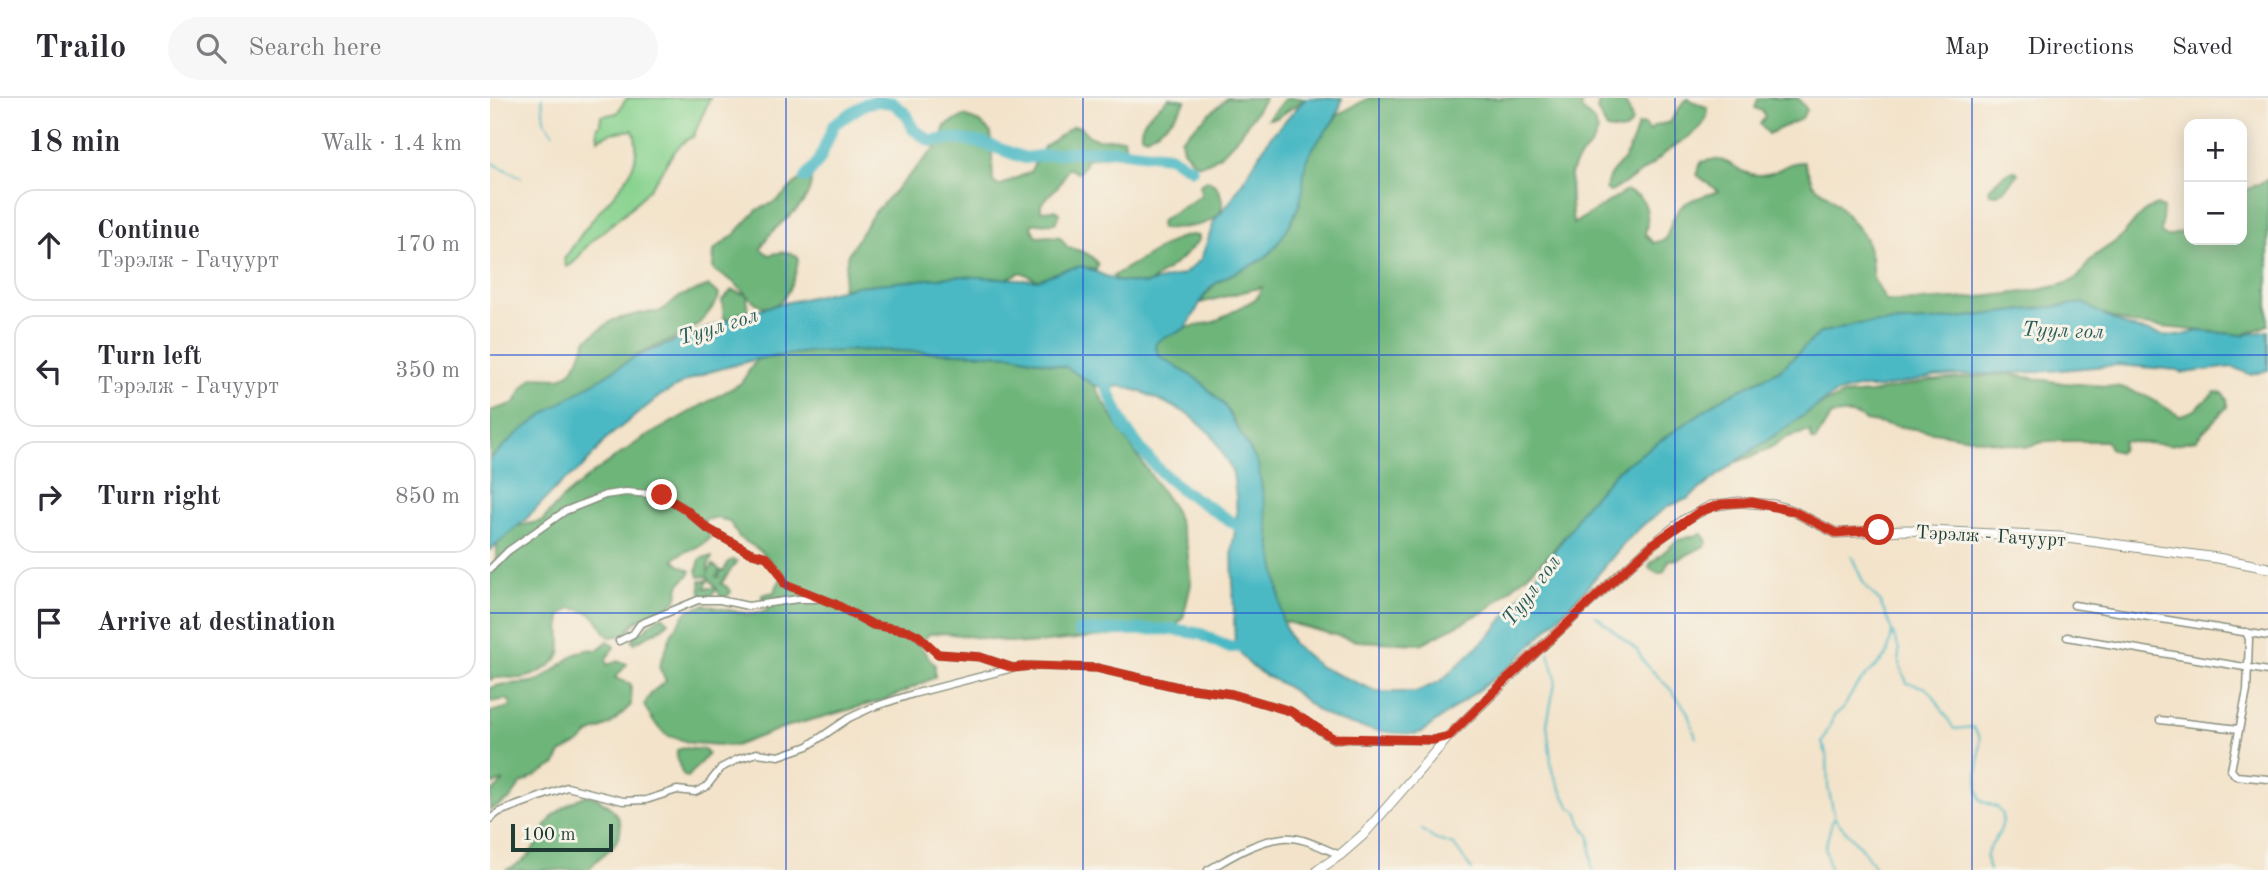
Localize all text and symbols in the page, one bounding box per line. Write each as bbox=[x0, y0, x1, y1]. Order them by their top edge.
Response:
search box bbox=[168, 17, 658, 80]
icon: search bbox=[192, 29, 230, 67]
text: Trailo bbox=[35, 32, 126, 65]
text: Search here bbox=[248, 35, 381, 61]
text: Map bbox=[1945, 36, 1989, 60]
text: Directions bbox=[2027, 36, 2134, 60]
text: Saved bbox=[2172, 36, 2233, 60]
map controls bbox=[2184, 119, 2247, 245]
button: + bbox=[2184, 119, 2247, 182]
text: 18 min bbox=[28, 128, 121, 158]
text: Walk · 1.4 km bbox=[321, 132, 462, 155]
button: − bbox=[2184, 182, 2247, 245]
text: Continue bbox=[97, 218, 200, 244]
icon: ahead bbox=[30, 226, 68, 264]
text: 170 m bbox=[395, 233, 460, 256]
text: Тэрэлж - Гачуурт bbox=[97, 249, 279, 272]
water label: Туул гол bbox=[676, 305, 761, 349]
water label: Туул гол bbox=[2021, 320, 2104, 343]
text: Turn left bbox=[97, 344, 202, 370]
icon: left bbox=[30, 352, 68, 390]
text: 350 m bbox=[395, 359, 460, 382]
text: Тэрэлж - Гачуурт bbox=[97, 375, 279, 398]
icon: right bbox=[30, 478, 68, 516]
route end bbox=[646, 479, 677, 510]
text: Turn right bbox=[97, 484, 220, 510]
text: 850 m bbox=[395, 485, 460, 508]
route start bbox=[1863, 514, 1894, 545]
street label: Тэрэлж - Гачуурт bbox=[1915, 524, 2067, 551]
water label: Туул гол bbox=[1499, 552, 1565, 630]
icon: arrive bbox=[30, 604, 68, 642]
text: Arrive at destination bbox=[97, 610, 336, 636]
scale bar bbox=[511, 821, 612, 853]
text: 100 m bbox=[522, 826, 575, 845]

